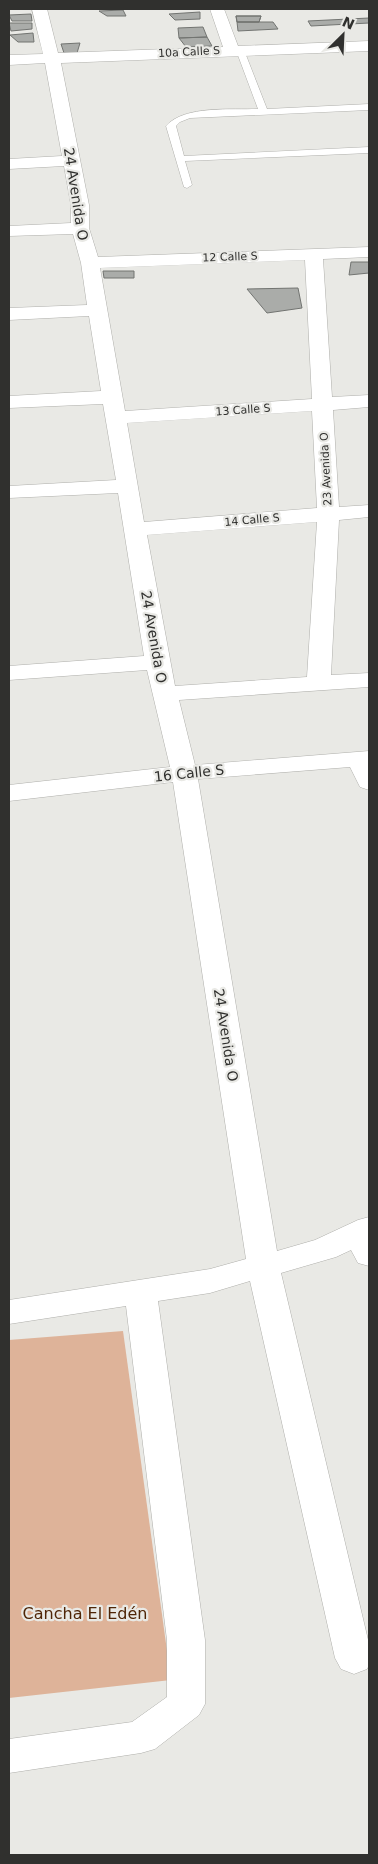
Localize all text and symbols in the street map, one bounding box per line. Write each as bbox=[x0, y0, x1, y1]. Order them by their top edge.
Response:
north arrow bbox=[318, 10, 368, 60]
text: N bbox=[340, 13, 357, 33]
street label: 10a Calle S bbox=[158, 44, 220, 60]
street label: 24 Avenida O bbox=[61, 147, 91, 241]
street label: 12 Calle S bbox=[202, 250, 258, 264]
street label: 13 Calle S bbox=[215, 402, 271, 418]
street label: 23 Avenida O bbox=[318, 432, 334, 506]
street label: 14 Calle S bbox=[224, 511, 280, 529]
street label: 24 Avenida O bbox=[138, 590, 170, 684]
street label: 16 Calle S bbox=[153, 761, 225, 785]
street label: 24 Avenida O bbox=[211, 988, 241, 1082]
park label: Cancha El Edén bbox=[23, 1604, 147, 1623]

